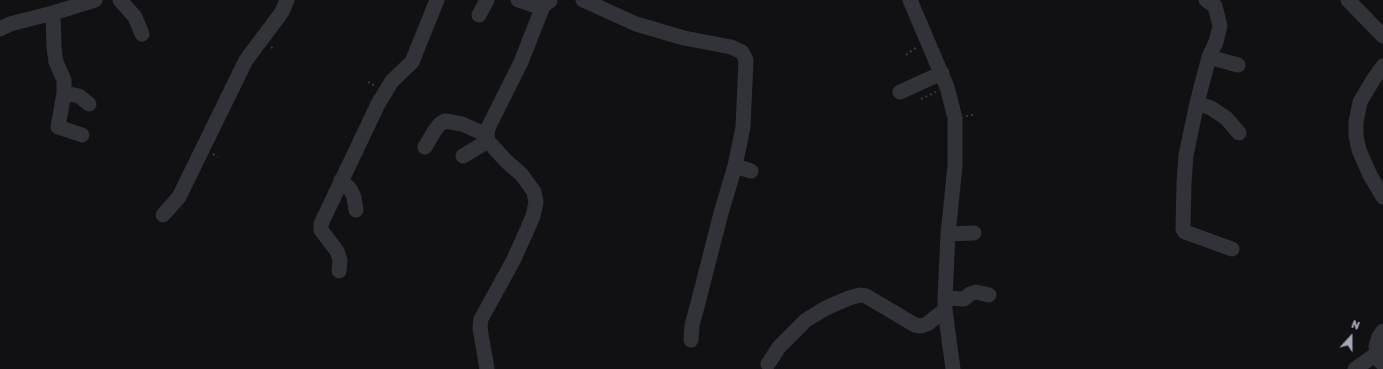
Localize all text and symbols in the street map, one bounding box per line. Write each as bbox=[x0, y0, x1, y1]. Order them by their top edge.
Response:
north arrow bbox=[1331, 317, 1371, 357]
text: N bbox=[1349, 318, 1361, 333]

